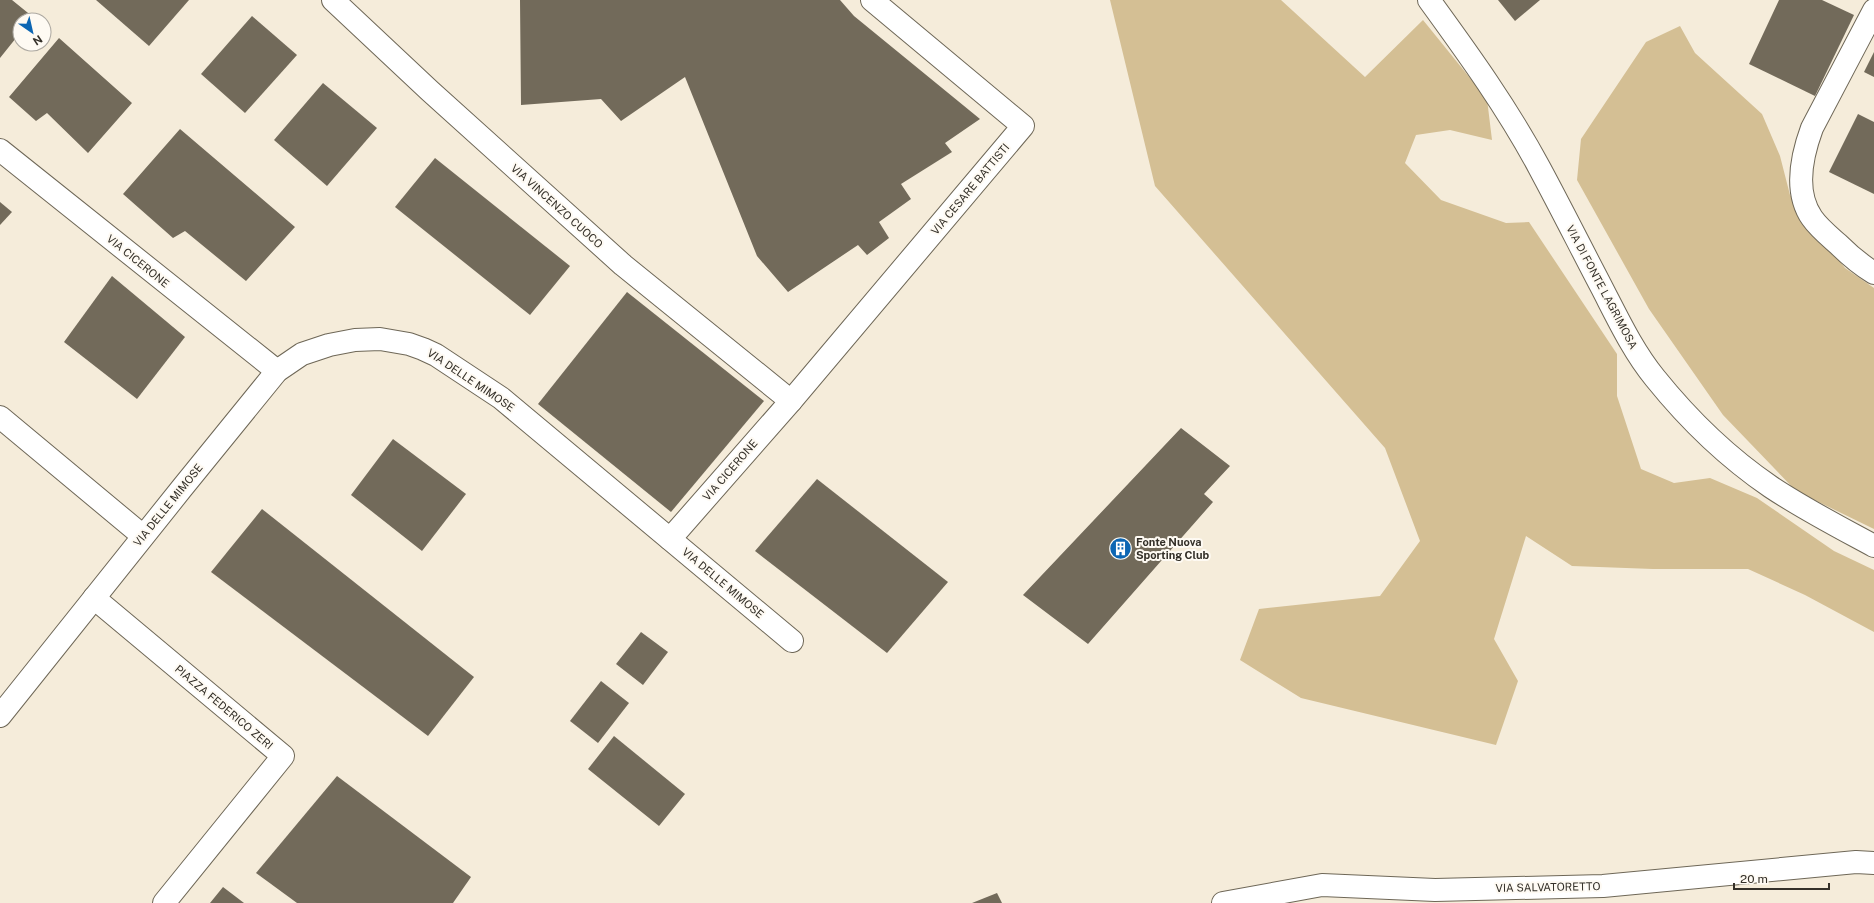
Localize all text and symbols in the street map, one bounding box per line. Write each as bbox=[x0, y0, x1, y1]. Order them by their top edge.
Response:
north arrow bbox=[12, 12, 52, 52]
text: N bbox=[31, 33, 45, 48]
street label: VIA CESARE BATTISTI bbox=[928, 141, 1012, 237]
street label: VIA VINCENZO CUOCO bbox=[509, 162, 605, 250]
street label: VIA DI FONTE LAGRIMOSA bbox=[1564, 223, 1640, 351]
street label: VIA CICERONE bbox=[104, 232, 172, 290]
street label: VIA DELLE MIMOSE bbox=[425, 346, 517, 414]
street label: VIA CICERONE bbox=[700, 437, 760, 503]
street label: VIA DELLE MIMOSE bbox=[131, 461, 205, 549]
building icon: Fonte Nuova Sporting Club bbox=[1107, 535, 1133, 561]
place label: Fonte Nuova Sporting Club bbox=[1136, 536, 1210, 561]
street label: VIA DELLE MIMOSE bbox=[680, 545, 766, 621]
street label: PIAZZA FEDERICO ZERI bbox=[173, 663, 275, 751]
scale bar bbox=[1734, 865, 1829, 891]
text: 20 m bbox=[1740, 872, 1768, 886]
street label: VIA SALVATORETTO bbox=[1495, 880, 1601, 894]

